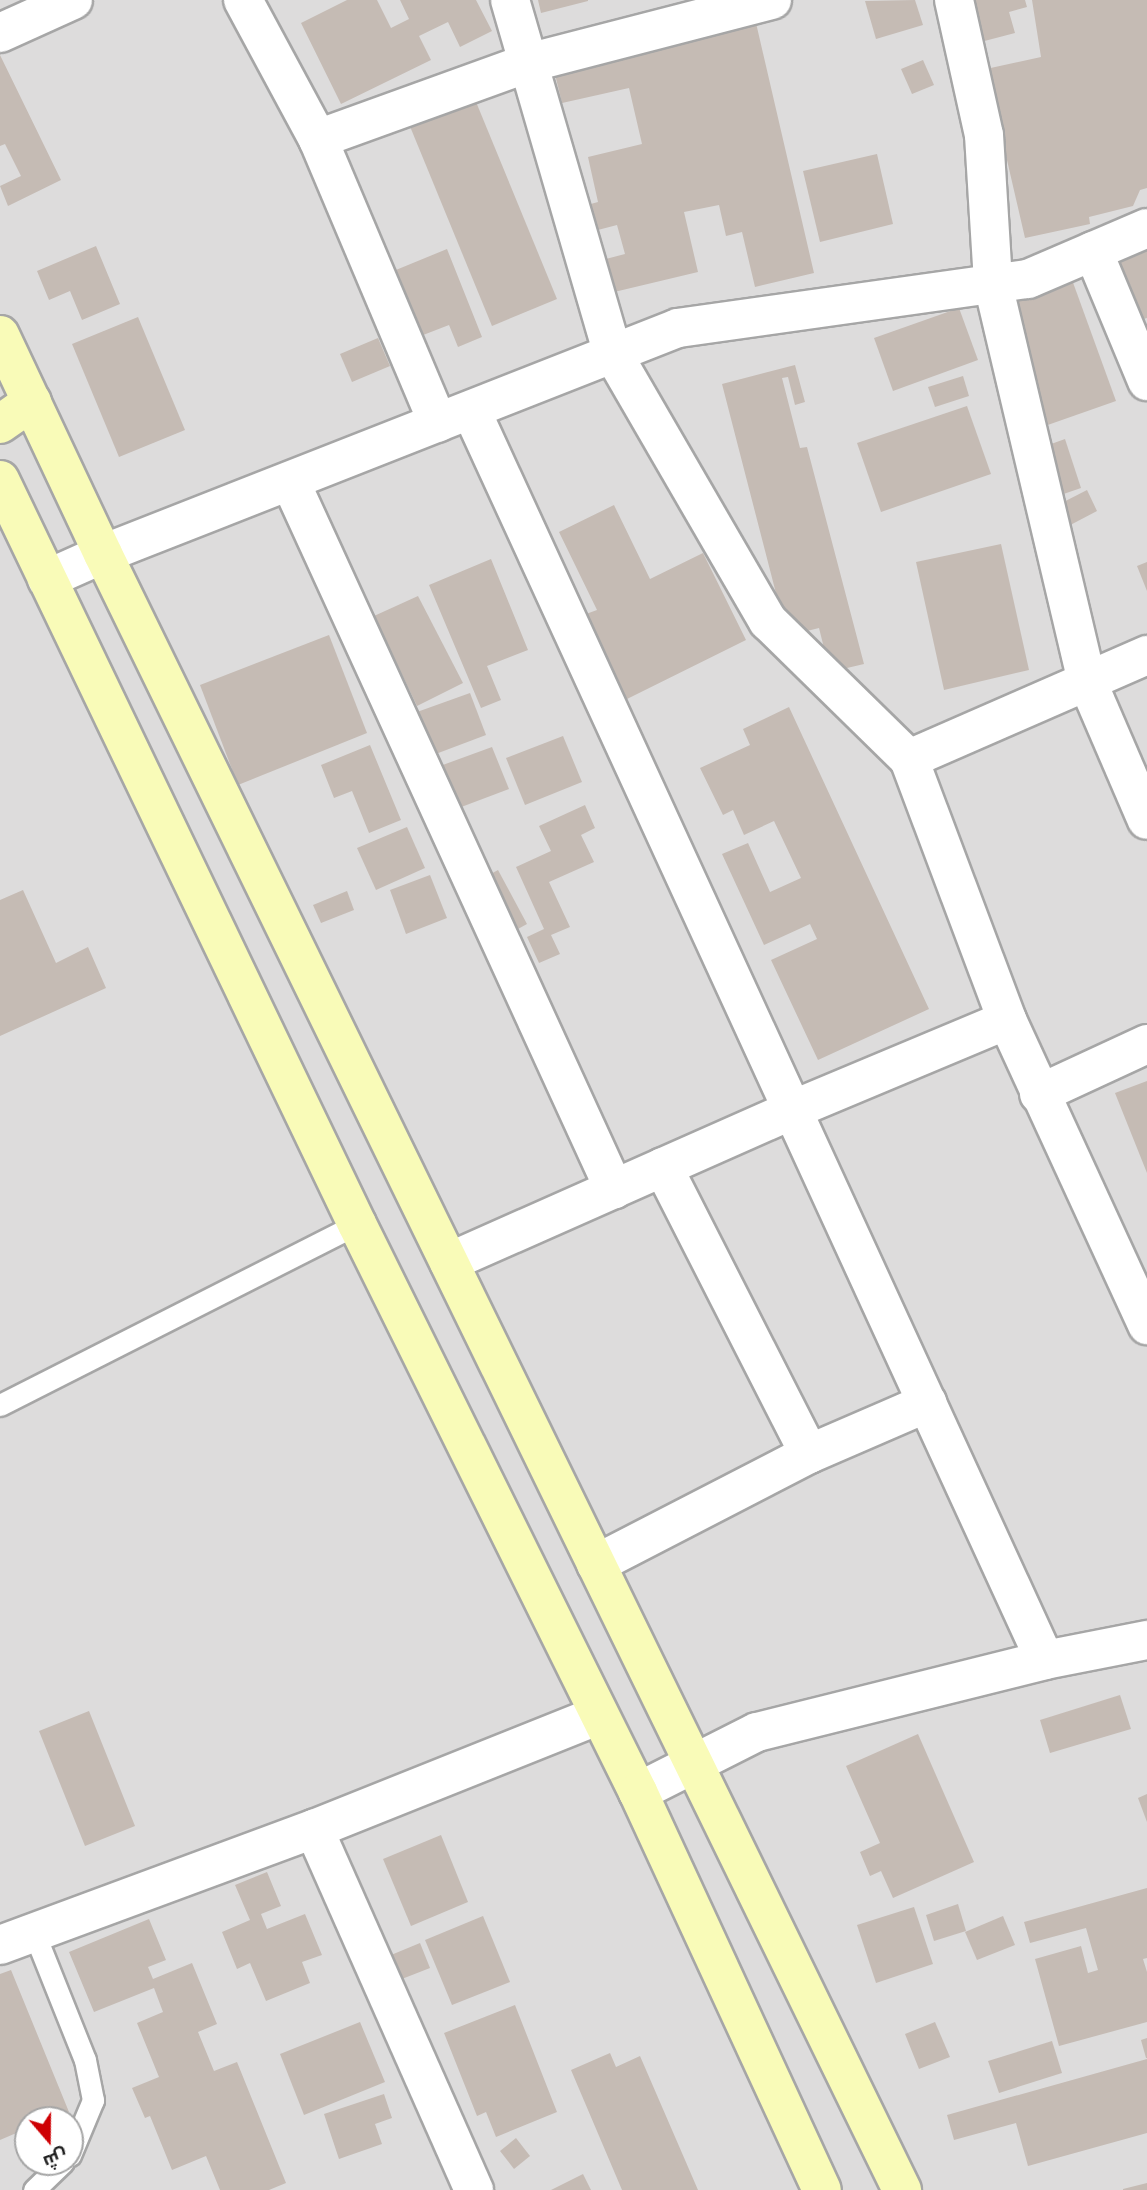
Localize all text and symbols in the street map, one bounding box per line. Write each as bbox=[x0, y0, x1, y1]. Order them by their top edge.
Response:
north arrow bbox=[14, 2106, 84, 2176]
text: ش bbox=[40, 2144, 71, 2174]

